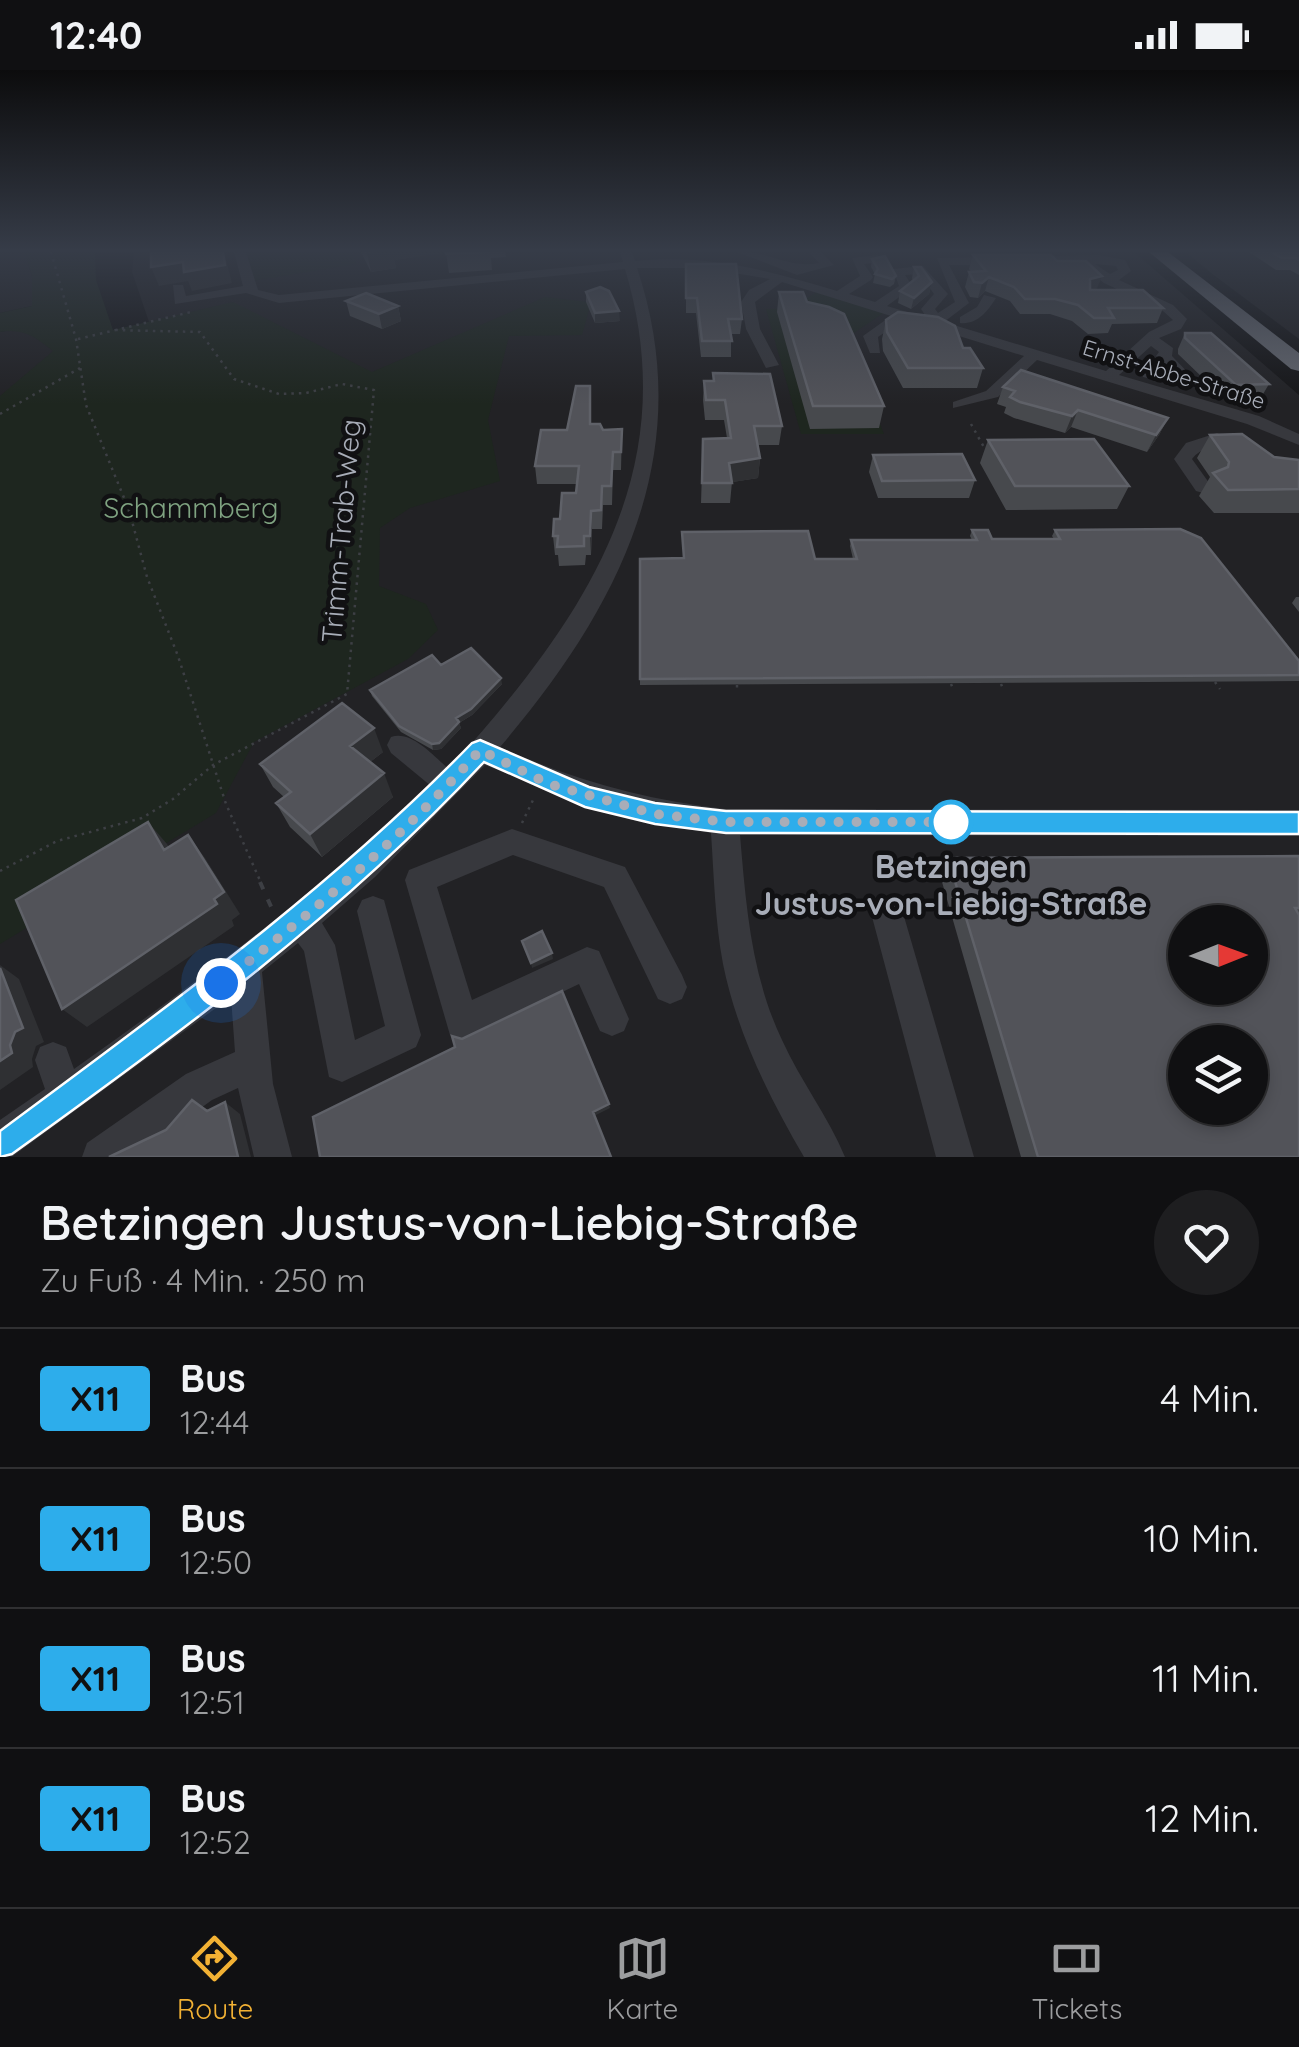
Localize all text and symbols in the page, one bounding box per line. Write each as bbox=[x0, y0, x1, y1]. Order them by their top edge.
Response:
text: 12:40 bbox=[50, 11, 142, 59]
street label: Ernst-Abbe-Straße bbox=[1079, 333, 1269, 415]
street label: Trimm-Trab-Weg bbox=[313, 418, 368, 644]
park label: Schammberg bbox=[104, 490, 278, 525]
marker: Betzingen Justus-von-Liebig-Straße bbox=[930, 801, 972, 843]
place label: Betzingen Justus-von-Liebig-Straße bbox=[755, 846, 1147, 923]
north arrow bbox=[1168, 905, 1268, 1005]
map controls bbox=[1168, 905, 1268, 1125]
your location bbox=[196, 958, 246, 1008]
button: layers bbox=[1168, 1025, 1268, 1125]
button: heart bbox=[1154, 1190, 1259, 1295]
text: Betzingen Justus-von-Liebig-Straße bbox=[40, 1192, 859, 1252]
text: Zu Fuß · 4 Min. · 250 m bbox=[40, 1260, 365, 1300]
text: Bus bbox=[180, 1354, 246, 1402]
text: 4 Min. bbox=[1160, 1374, 1259, 1422]
text: X11 bbox=[70, 1376, 120, 1420]
text: 12:44 bbox=[180, 1402, 249, 1442]
text: Bus bbox=[180, 1494, 246, 1542]
text: 10 Min. bbox=[1144, 1514, 1259, 1562]
text: X11 bbox=[70, 1516, 120, 1560]
text: 12:50 bbox=[180, 1542, 252, 1582]
text: Bus bbox=[180, 1634, 246, 1682]
text: 11 Min. bbox=[1152, 1654, 1259, 1702]
text: X11 bbox=[70, 1656, 120, 1700]
text: 12:51 bbox=[180, 1682, 245, 1722]
text: Bus bbox=[180, 1774, 246, 1822]
text: 12 Min. bbox=[1145, 1794, 1259, 1842]
text: X11 bbox=[70, 1796, 120, 1840]
text: 12:52 bbox=[180, 1822, 251, 1862]
tab: Route bbox=[177, 1931, 253, 2026]
tab: Karte bbox=[607, 1931, 678, 2026]
tab: Tickets bbox=[1032, 1931, 1122, 2026]

